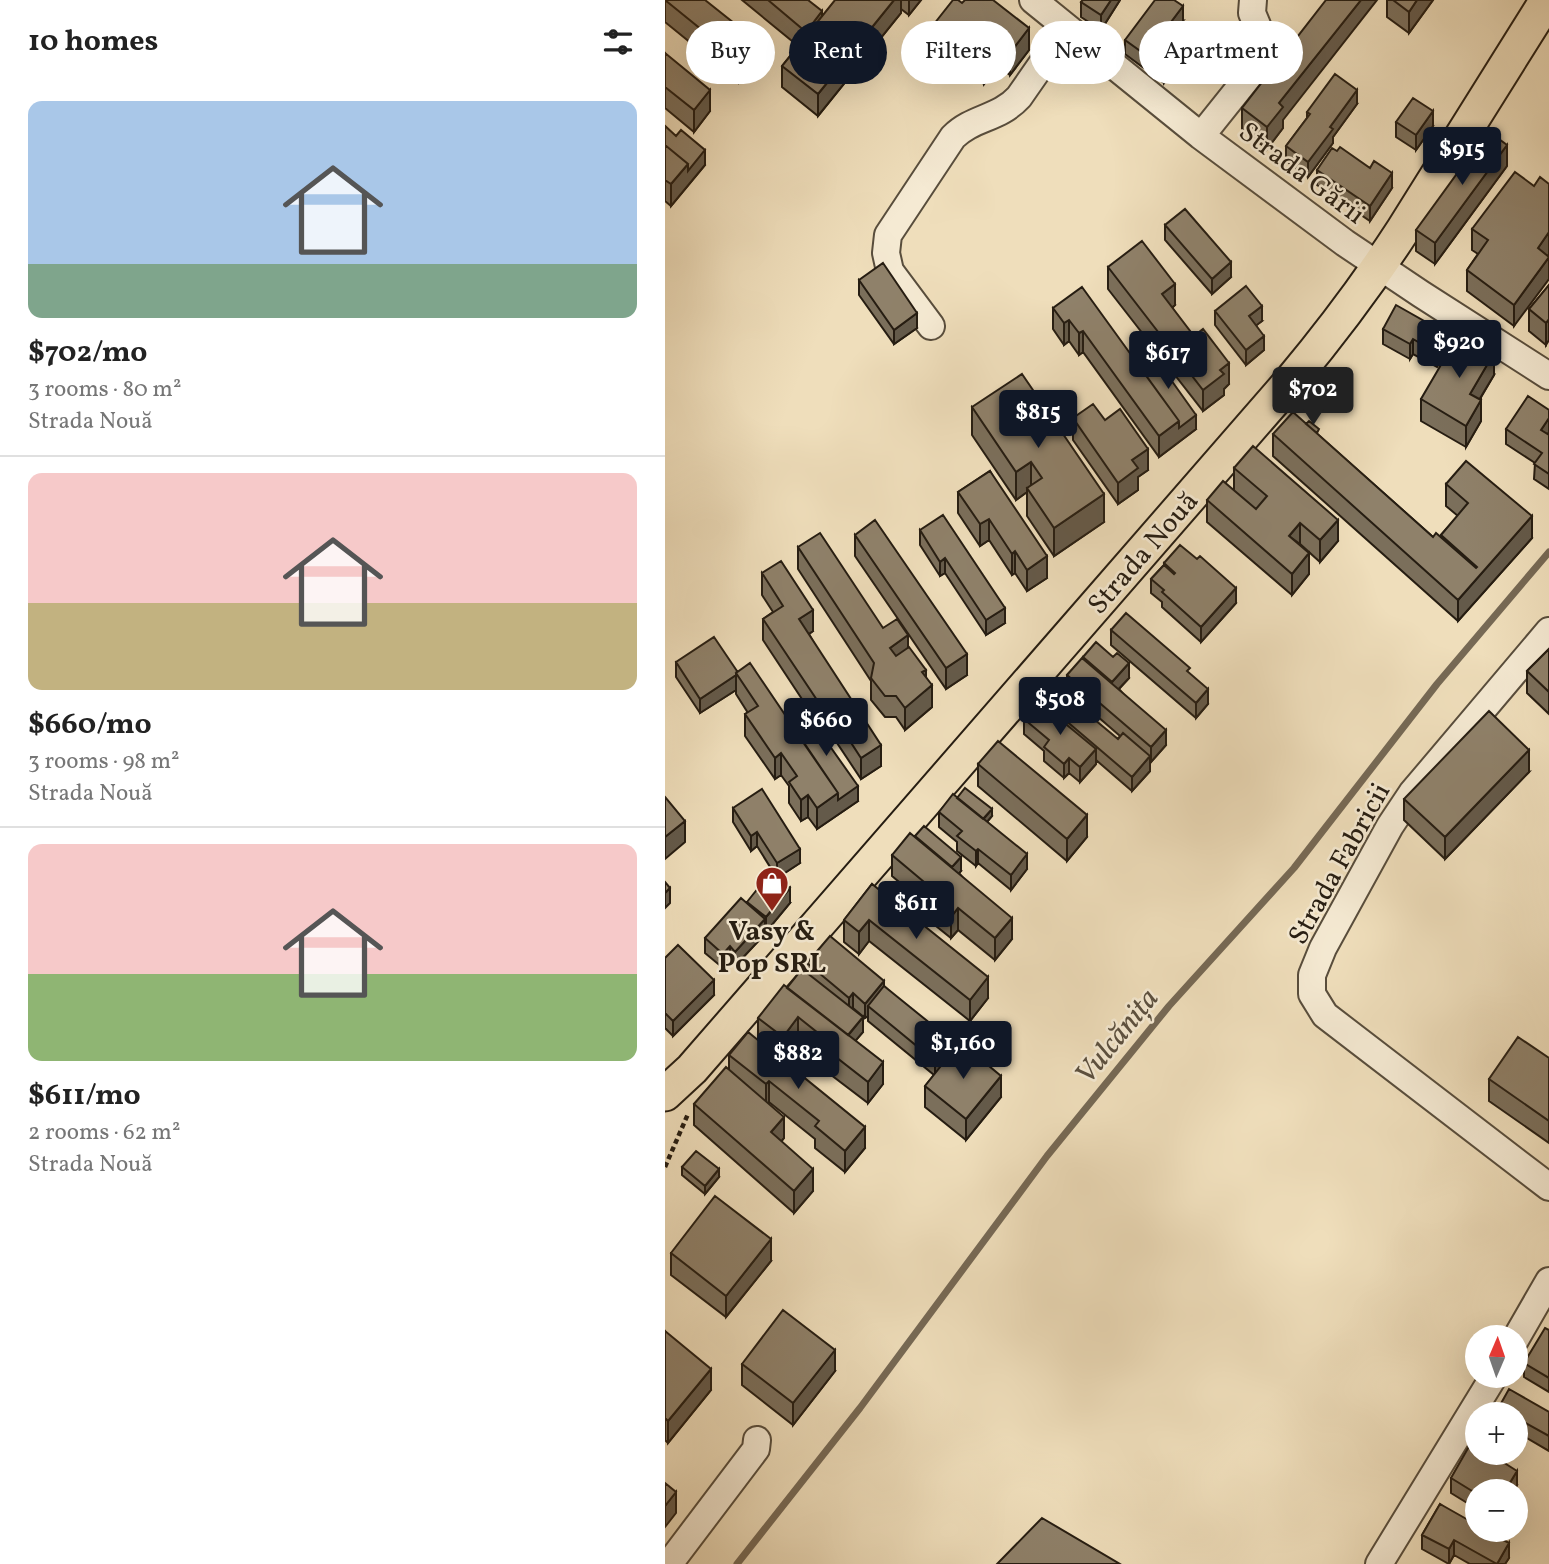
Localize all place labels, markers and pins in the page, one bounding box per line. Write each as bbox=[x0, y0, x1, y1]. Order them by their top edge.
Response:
pin: $915 bbox=[1421, 128, 1503, 187]
pin: $920 bbox=[1418, 320, 1500, 380]
pin: $617 bbox=[1127, 332, 1209, 391]
pin: $702 bbox=[1272, 368, 1354, 427]
pin: $815 bbox=[997, 391, 1079, 450]
pin: $508 bbox=[1019, 678, 1101, 737]
pin: $660 bbox=[785, 698, 867, 758]
shop icon: Vasy & Pop SRL bbox=[753, 864, 791, 913]
pin: $611 bbox=[875, 881, 957, 941]
place label: Vasy & Pop SRL bbox=[718, 913, 826, 984]
pin: $1,160 bbox=[906, 1021, 1020, 1081]
pin: $882 bbox=[757, 1032, 839, 1091]

